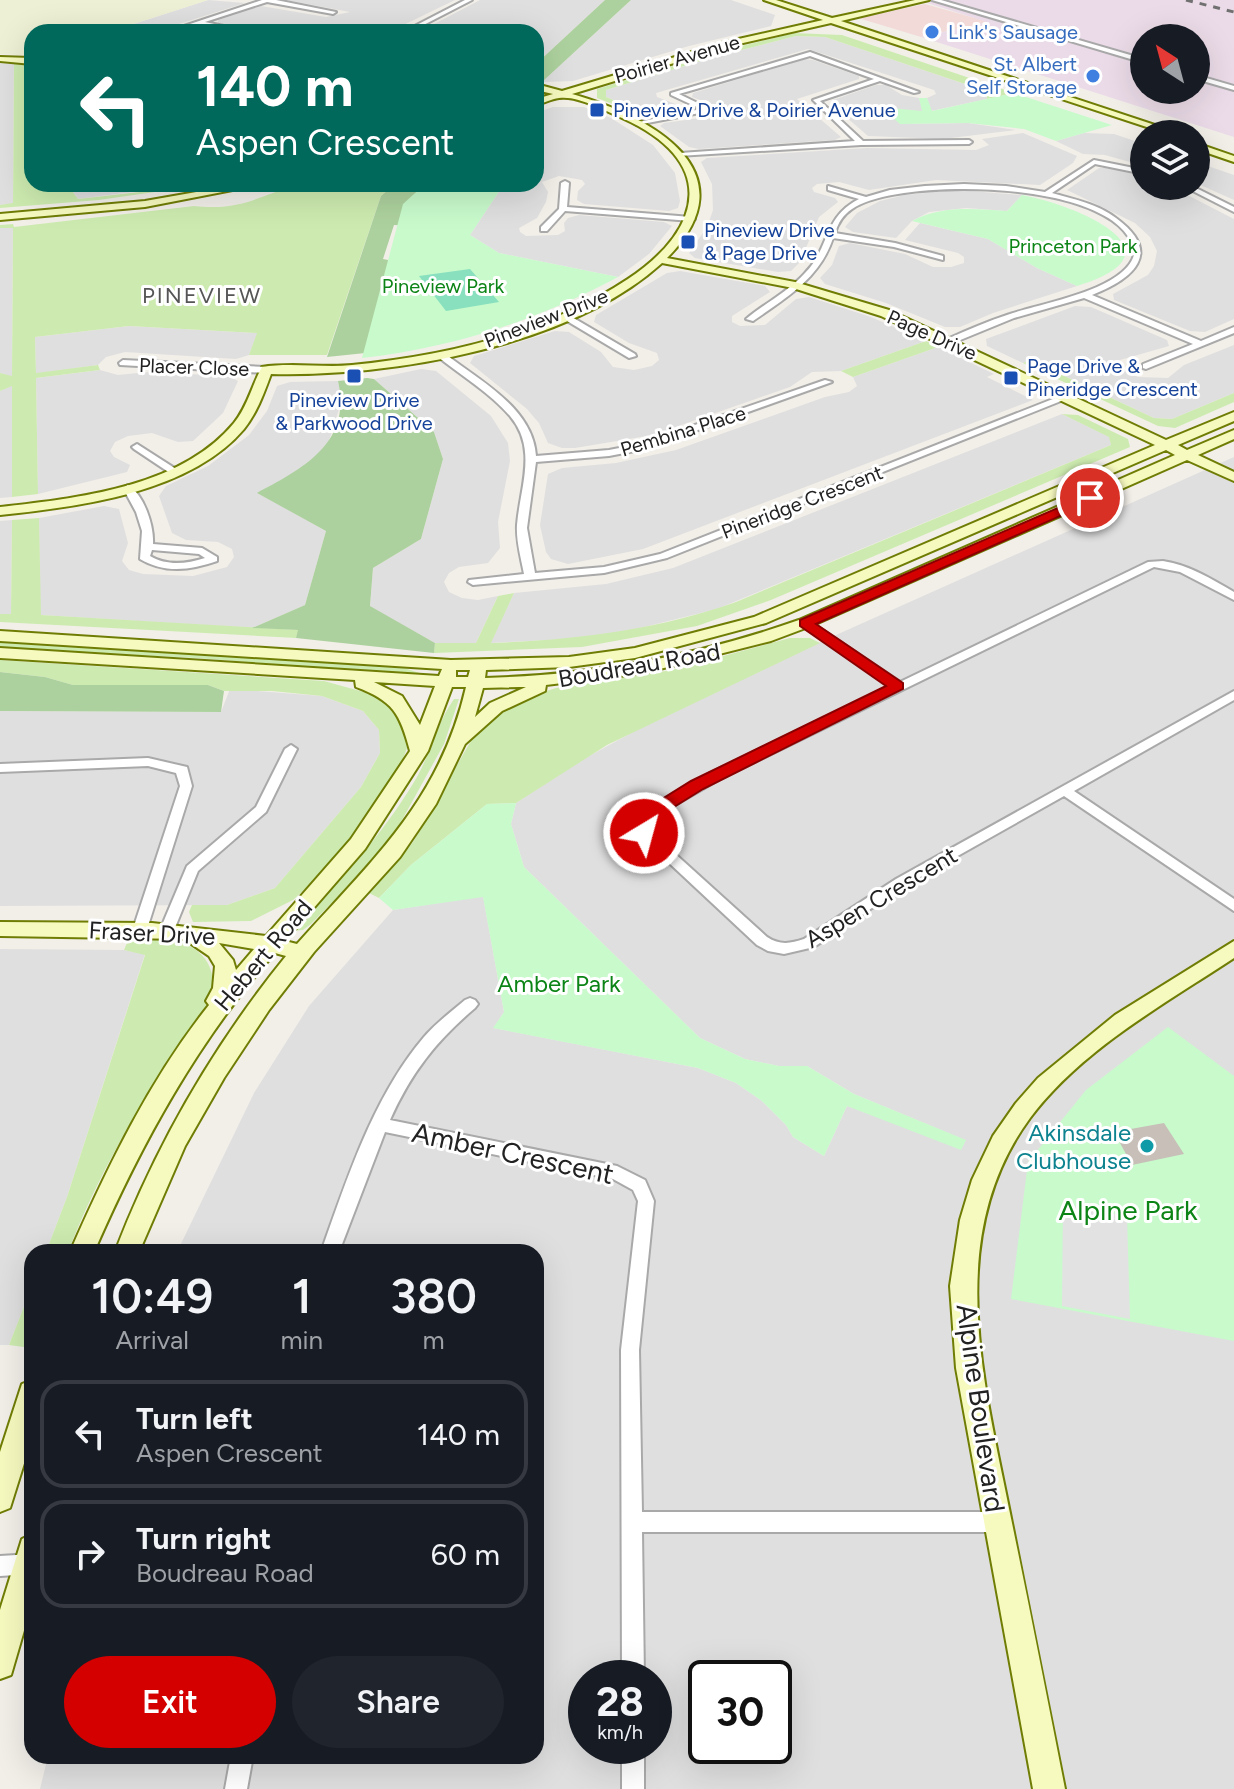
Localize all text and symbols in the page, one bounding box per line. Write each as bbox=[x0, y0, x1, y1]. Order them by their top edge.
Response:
place label: Link's Sausage bbox=[948, 20, 1078, 44]
marker: Link's Sausage bbox=[923, 23, 941, 41]
north arrow bbox=[1130, 24, 1210, 104]
map controls bbox=[1130, 24, 1210, 200]
street label: Poirier Avenue bbox=[612, 30, 743, 88]
place label: St. Albert Self Storage bbox=[966, 52, 1077, 99]
text: 140 m bbox=[196, 53, 354, 120]
icon: left bbox=[64, 56, 168, 160]
marker: St. Albert Self Storage bbox=[1084, 67, 1102, 85]
place label: Pineview Drive & Poirier Avenue bbox=[613, 98, 896, 122]
marker: Pineview Drive & Poirier Avenue bbox=[588, 101, 606, 119]
button: layers bbox=[1130, 120, 1210, 200]
text: Aspen Crescent bbox=[196, 121, 454, 164]
place label: Pineview Drive & Page Drive bbox=[704, 218, 835, 265]
marker: Pineview Drive & Page Drive bbox=[679, 233, 697, 251]
park label: Princeton Park bbox=[1008, 234, 1138, 258]
park label: Pineview Park bbox=[382, 274, 504, 298]
district label: PINEVIEW bbox=[142, 282, 262, 309]
street label: Pineview Drive bbox=[481, 283, 611, 353]
street label: Page Drive bbox=[884, 305, 981, 365]
street label: Placer Close bbox=[138, 353, 250, 381]
place label: Page Drive & Pineridge Crescent bbox=[1027, 354, 1198, 401]
marker: Pineview Drive & Parkwood Drive bbox=[345, 367, 363, 385]
marker: Page Drive & Pineridge Crescent bbox=[1002, 369, 1020, 387]
place label: Pineview Drive & Parkwood Drive bbox=[275, 388, 433, 435]
street label: Pembina Place bbox=[617, 401, 749, 461]
street label: Pineridge Crescent bbox=[718, 460, 886, 544]
pin bbox=[1056, 464, 1124, 532]
icon: arrive bbox=[1068, 476, 1112, 520]
street label: Boudreau Road bbox=[556, 636, 722, 694]
position arrow bbox=[602, 791, 686, 875]
street label: Aspen Crescent bbox=[800, 840, 962, 954]
street label: Hebert Road bbox=[208, 893, 318, 1017]
street label: Fraser Drive bbox=[88, 915, 216, 951]
park label: Amber Park bbox=[497, 969, 621, 998]
street label: Amber Crescent bbox=[409, 1115, 617, 1191]
place label: Akinsdale Clubhouse bbox=[1016, 1118, 1131, 1175]
marker: Akinsdale Clubhouse bbox=[1138, 1137, 1156, 1155]
park label: Alpine Park bbox=[1058, 1193, 1198, 1227]
text: 10:49 bbox=[91, 1267, 213, 1325]
text: 1 bbox=[292, 1267, 312, 1325]
text: 380 bbox=[390, 1267, 477, 1325]
street label: Alpine Boulevard bbox=[950, 1301, 1012, 1515]
text: Arrival bbox=[115, 1324, 189, 1356]
text: min bbox=[280, 1324, 323, 1356]
text: m bbox=[422, 1324, 445, 1356]
text: Turn left bbox=[136, 1400, 253, 1437]
icon: left bbox=[68, 1412, 112, 1456]
text: 140 m bbox=[417, 1416, 500, 1453]
text: Aspen Crescent bbox=[136, 1437, 323, 1469]
text: Turn right bbox=[136, 1520, 271, 1557]
icon: right bbox=[68, 1532, 112, 1576]
text: 60 m bbox=[431, 1536, 500, 1573]
text: Boudreau Road bbox=[136, 1557, 314, 1589]
button: Exit bbox=[64, 1656, 276, 1748]
button: Share bbox=[292, 1656, 504, 1748]
speed limit sign: 30 bbox=[688, 1660, 792, 1764]
text: 28 bbox=[596, 1678, 644, 1726]
text: km/h bbox=[597, 1720, 643, 1744]

